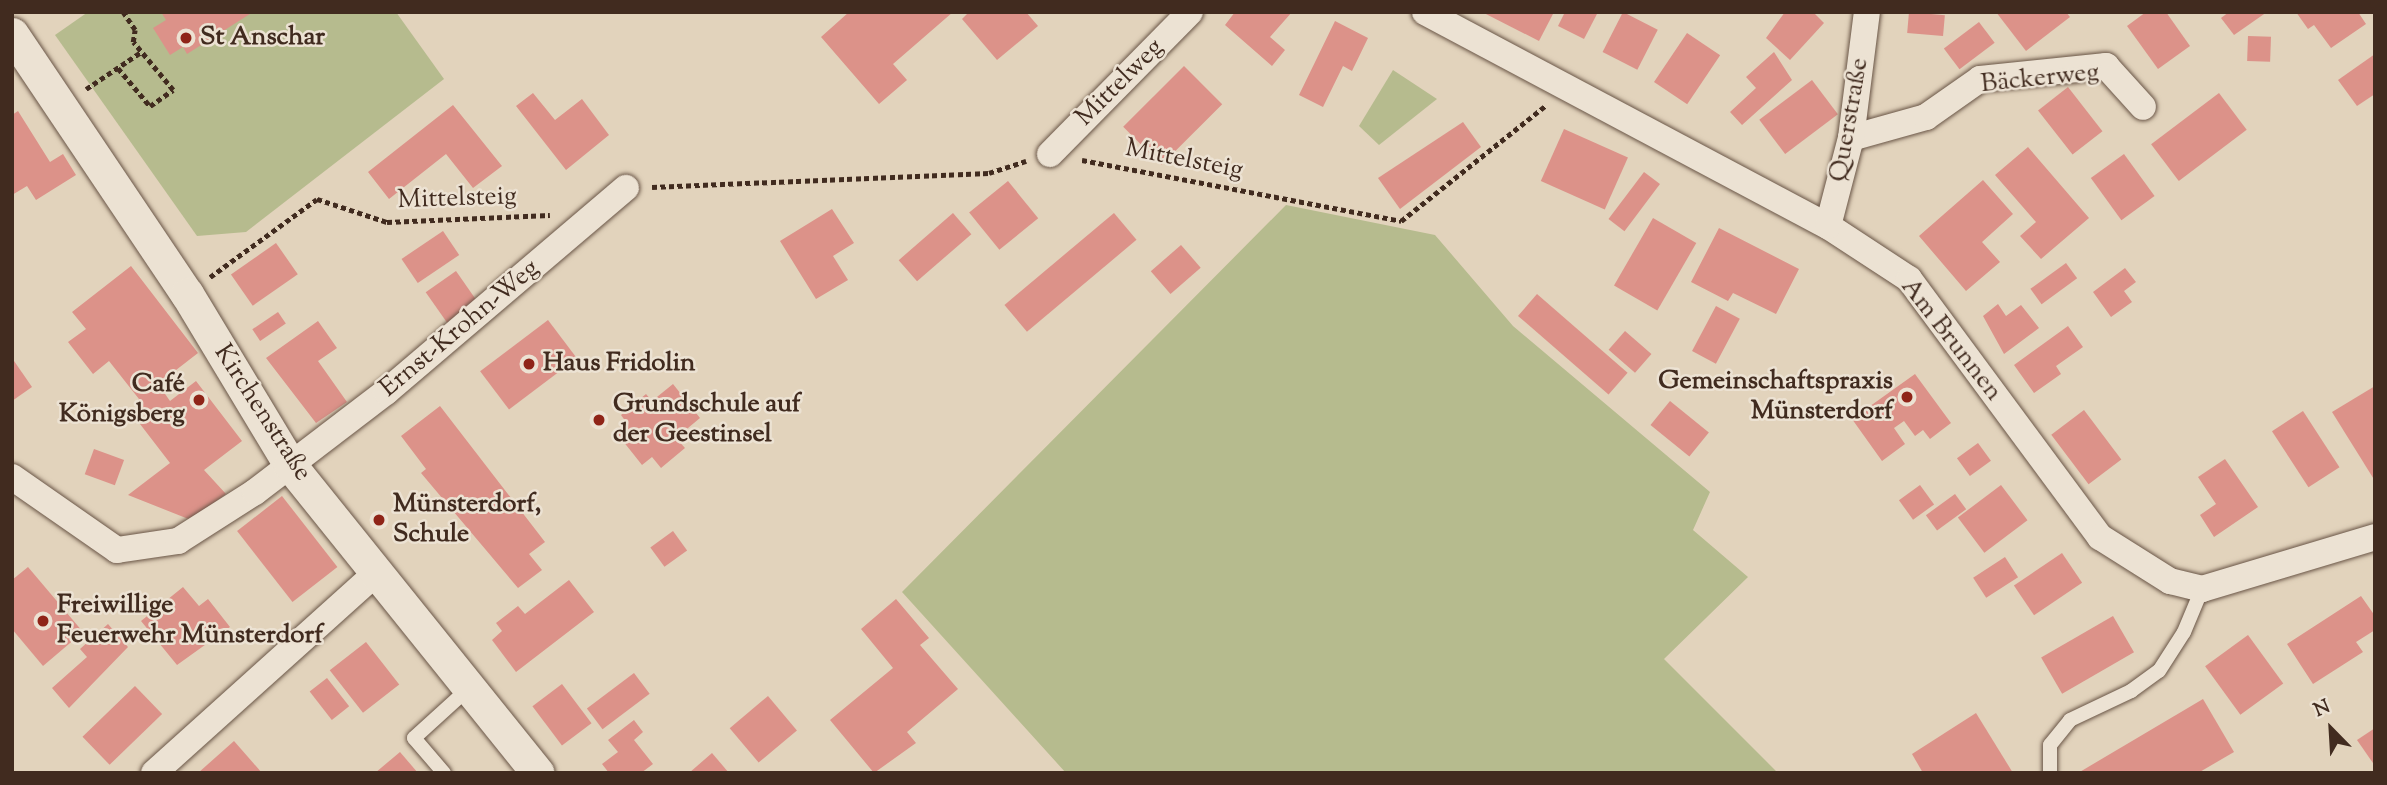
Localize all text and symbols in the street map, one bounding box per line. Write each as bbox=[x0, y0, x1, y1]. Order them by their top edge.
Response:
place label: St Anschar bbox=[200, 22, 325, 54]
marker: St Anschar bbox=[178, 30, 194, 46]
street label: Mittelweg bbox=[1070, 33, 1170, 133]
street label: Querstraße bbox=[1824, 56, 1876, 184]
street label: Bäckerweg bbox=[1979, 57, 2101, 101]
street label: Mittelsteig bbox=[1122, 133, 1246, 187]
street label: Mittelsteig bbox=[397, 181, 517, 217]
street label: Ernst-Krohn-Weg bbox=[374, 253, 546, 405]
street label: Am Brunnen bbox=[1893, 272, 2009, 408]
street label: Kirchenstraße bbox=[206, 339, 318, 487]
place label: Haus Fridolin bbox=[543, 348, 695, 380]
marker: Haus Fridolin bbox=[521, 356, 537, 372]
place label: Gemeinschaftspraxis Münsterdorf bbox=[1658, 366, 1893, 428]
place label: Café Königsberg bbox=[59, 369, 185, 430]
place label: Grundschule auf der Geestinsel bbox=[613, 389, 801, 450]
marker: Gemeinschaftspraxis Münsterdorf bbox=[1899, 389, 1915, 405]
marker: Café Königsberg bbox=[191, 392, 207, 408]
marker: Grundschule auf der Geestinsel bbox=[591, 412, 607, 428]
place label: Münsterdorf, Schule bbox=[393, 489, 541, 550]
marker: Münsterdorf, Schule bbox=[371, 512, 387, 528]
place label: Freiwillige Feuerwehr Münsterdorf bbox=[57, 590, 323, 652]
marker: Freiwillige Feuerwehr Münsterdorf bbox=[35, 613, 51, 629]
north arrow bbox=[2296, 694, 2366, 764]
text: N bbox=[2310, 694, 2335, 725]

